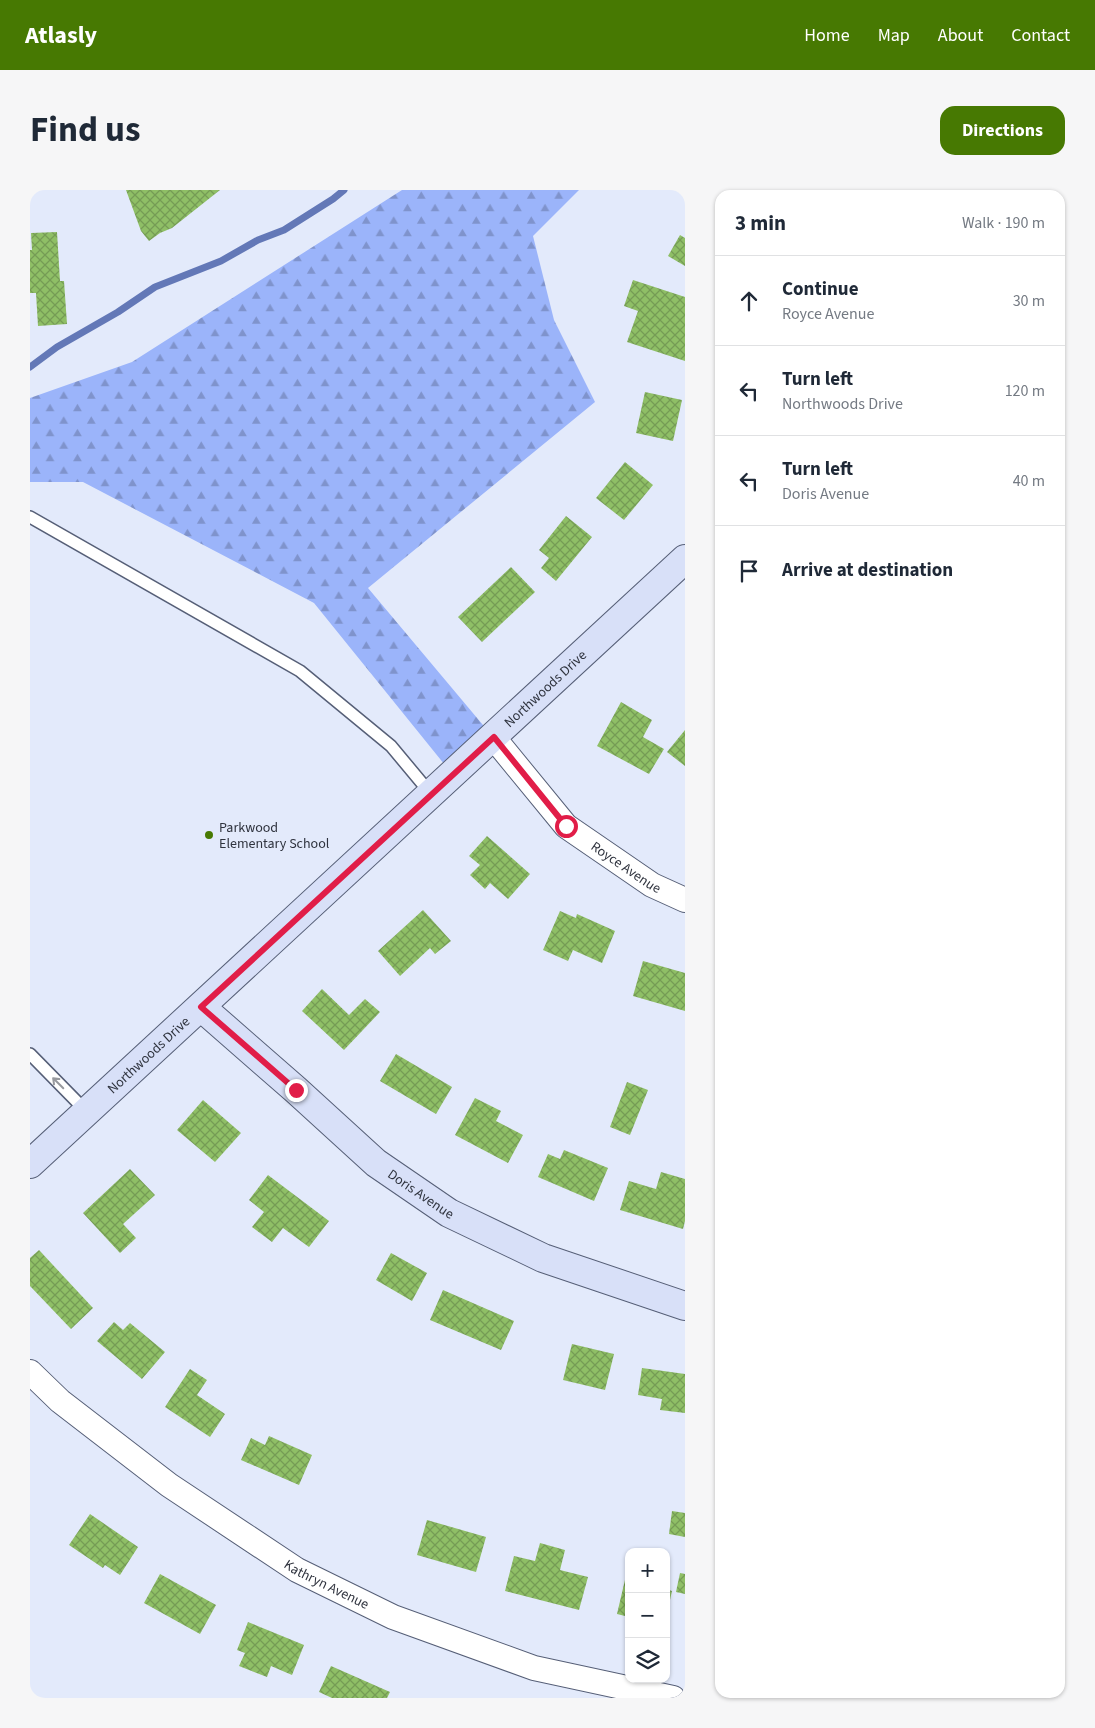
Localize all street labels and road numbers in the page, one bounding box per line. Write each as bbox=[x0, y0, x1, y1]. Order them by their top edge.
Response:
street label: Northwoods Drive bbox=[500, 646, 591, 732]
street label: Royce Avenue bbox=[587, 837, 664, 899]
street label: Northwoods Drive bbox=[103, 1012, 195, 1099]
street label: Doris Avenue bbox=[383, 1165, 457, 1225]
street label: Kathryn Avenue bbox=[280, 1555, 372, 1615]

